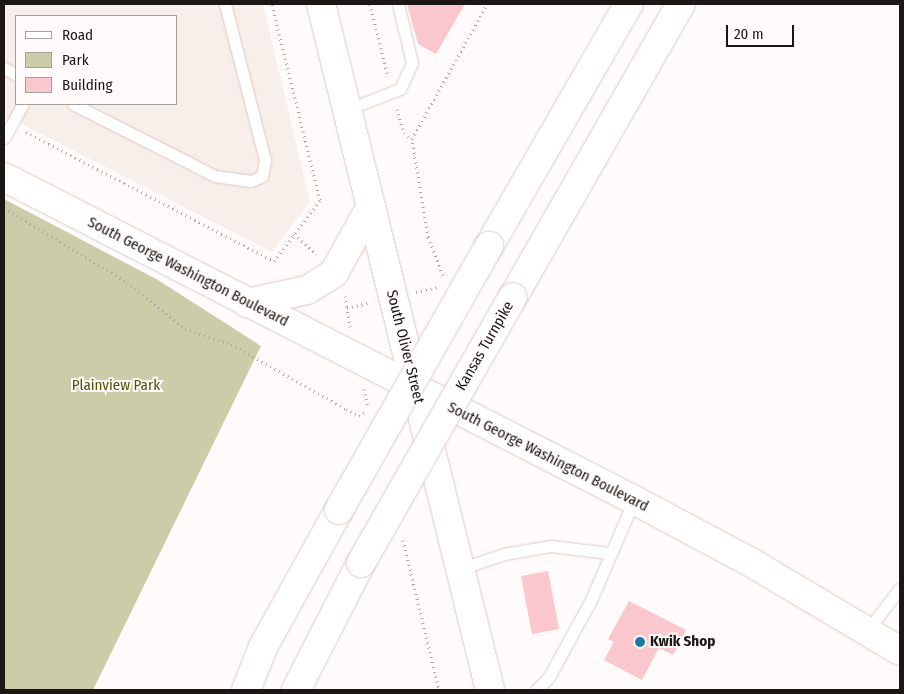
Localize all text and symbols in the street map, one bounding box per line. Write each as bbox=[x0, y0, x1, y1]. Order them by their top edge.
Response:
legend bbox=[15, 15, 178, 105]
scale bar bbox=[729, 15, 796, 47]
text: 20 m bbox=[734, 25, 764, 43]
text: Road bbox=[62, 26, 93, 44]
text: Park bbox=[62, 51, 89, 69]
text: Building bbox=[62, 76, 113, 94]
street label: South George Washington Boulevard bbox=[85, 213, 291, 331]
street label: South Oliver Street bbox=[382, 288, 428, 406]
street label: Kansas Turnpike bbox=[452, 298, 518, 394]
park label: Plainview Park bbox=[72, 377, 160, 395]
street label: South George Washington Boulevard bbox=[445, 398, 651, 516]
place label: Kwik Shop bbox=[650, 633, 715, 651]
marker: Kwik Shop bbox=[634, 636, 646, 648]

